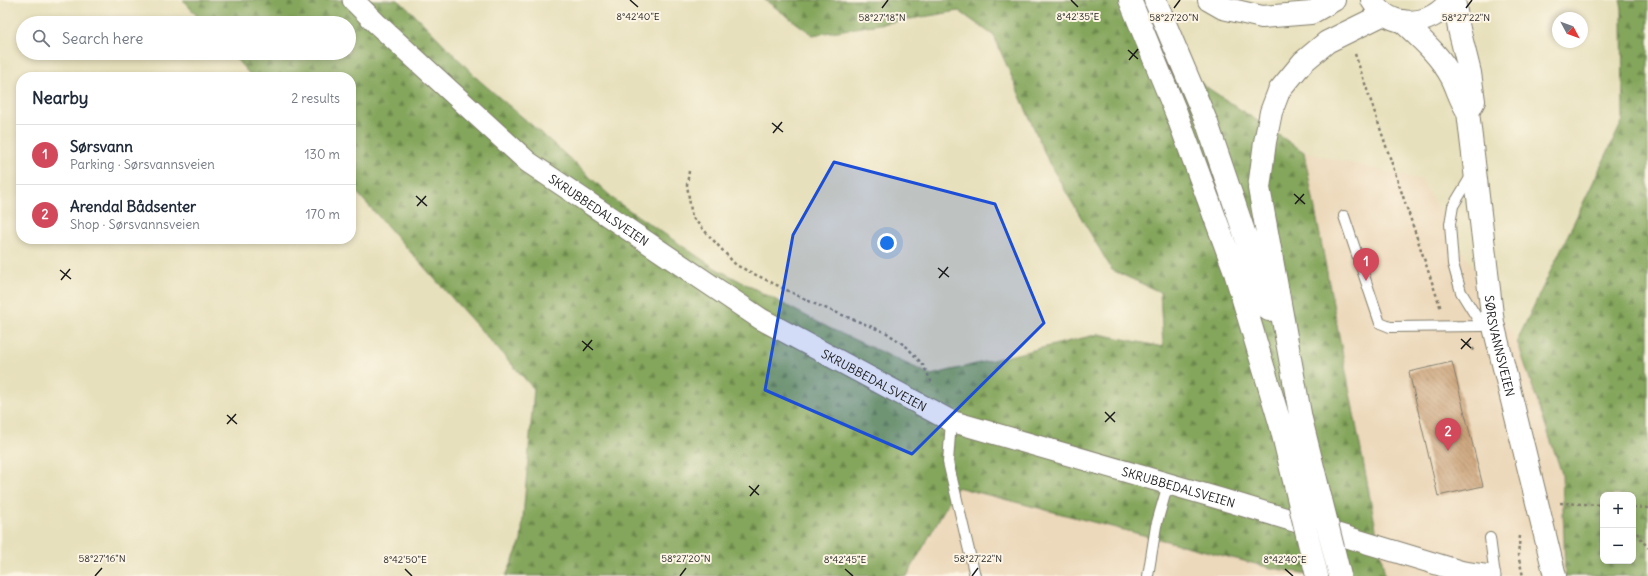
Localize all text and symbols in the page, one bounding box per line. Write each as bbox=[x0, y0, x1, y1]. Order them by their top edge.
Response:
text: 8°42'40"E bbox=[616, 10, 660, 23]
text: 8°42'35"E bbox=[1057, 10, 1099, 23]
text: 58°27'18"N bbox=[858, 11, 906, 24]
text: 58°27'20"N bbox=[1149, 11, 1199, 24]
text: 58°27'22"N bbox=[1442, 11, 1490, 24]
north arrow bbox=[1552, 12, 1588, 48]
search box bbox=[16, 16, 356, 60]
icon: search bbox=[30, 27, 52, 49]
text: Search here bbox=[62, 29, 143, 48]
text: Nearby bbox=[32, 87, 88, 109]
text: 2 results bbox=[291, 90, 340, 107]
text: Sørsvann bbox=[70, 137, 133, 156]
text: 1 bbox=[42, 146, 48, 163]
text: 130 m bbox=[304, 146, 340, 163]
text: Parking · Sørsvannsveien bbox=[70, 156, 215, 173]
street label: SKRUBBEDALSVEIEN bbox=[546, 171, 652, 249]
text: Arendal Bådsenter bbox=[70, 197, 196, 216]
text: 2 bbox=[41, 206, 49, 223]
text: 170 m bbox=[305, 206, 340, 223]
text: Shop · Sørsvannsveien bbox=[70, 216, 200, 233]
your location bbox=[877, 233, 897, 253]
pin: 1 bbox=[1353, 248, 1379, 281]
street label: SØRSVANNSVEIEN bbox=[1482, 294, 1518, 398]
street label: SKRUBBEDALSVEIEN bbox=[819, 345, 930, 414]
pin: 2 bbox=[1435, 418, 1461, 451]
street label: SKRUBBEDALSVEIEN bbox=[1120, 463, 1237, 510]
map controls bbox=[1600, 492, 1636, 564]
button: + bbox=[1600, 492, 1636, 528]
button: − bbox=[1600, 528, 1636, 564]
text: 58°27'16"N bbox=[78, 552, 126, 565]
text: 58°27'20"N bbox=[661, 552, 711, 565]
text: 58°27'22"N bbox=[954, 552, 1002, 565]
text: 8°42'50"E bbox=[383, 553, 427, 566]
text: 8°42'45"E bbox=[824, 553, 866, 566]
text: 8°42'40"E bbox=[1263, 553, 1307, 566]

